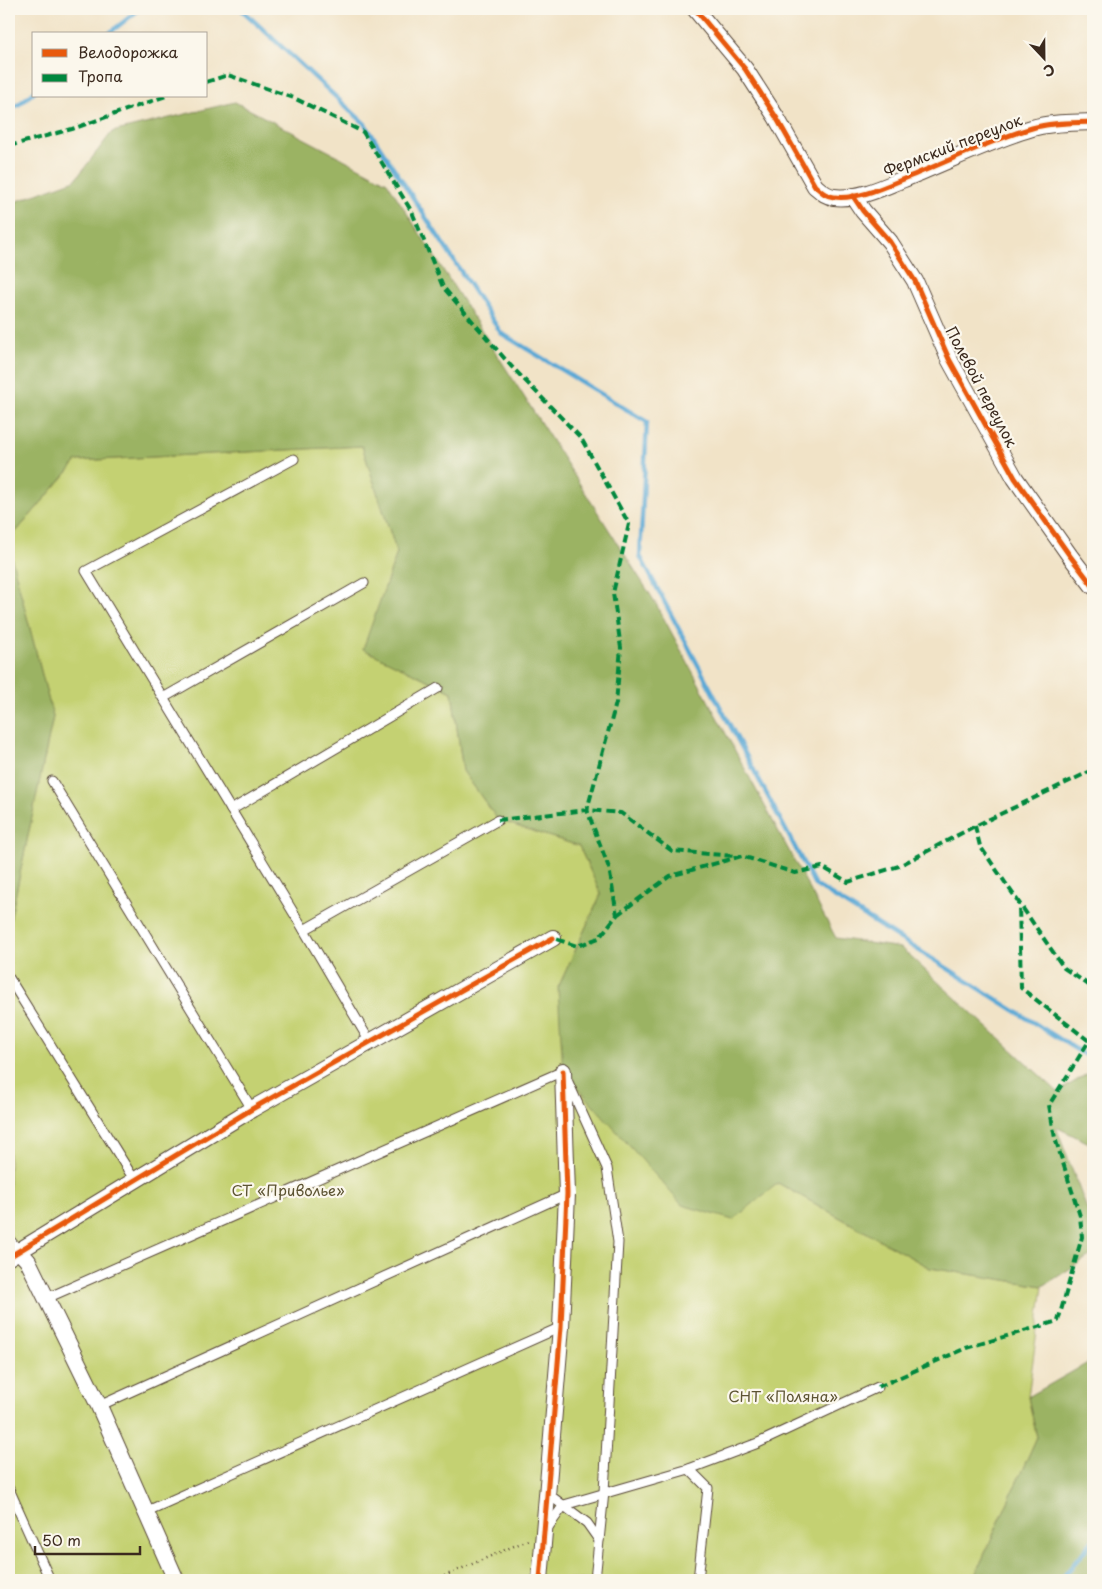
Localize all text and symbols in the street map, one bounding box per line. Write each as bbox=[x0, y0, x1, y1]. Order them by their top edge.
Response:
legend bbox=[32, 32, 208, 98]
north arrow bbox=[1020, 32, 1070, 82]
text: Велодорожка bbox=[78, 40, 179, 63]
text: С bbox=[1040, 59, 1058, 82]
text: Тропа bbox=[78, 64, 123, 87]
street label: Фермский переулок bbox=[880, 107, 1025, 182]
street label: Полевой переулок bbox=[941, 322, 1024, 451]
park label: СТ «Приволье» bbox=[231, 1178, 345, 1201]
park label: СНТ «Поляна» bbox=[728, 1384, 838, 1407]
scale bar bbox=[35, 1524, 140, 1556]
text: 50 m bbox=[42, 1528, 81, 1551]

